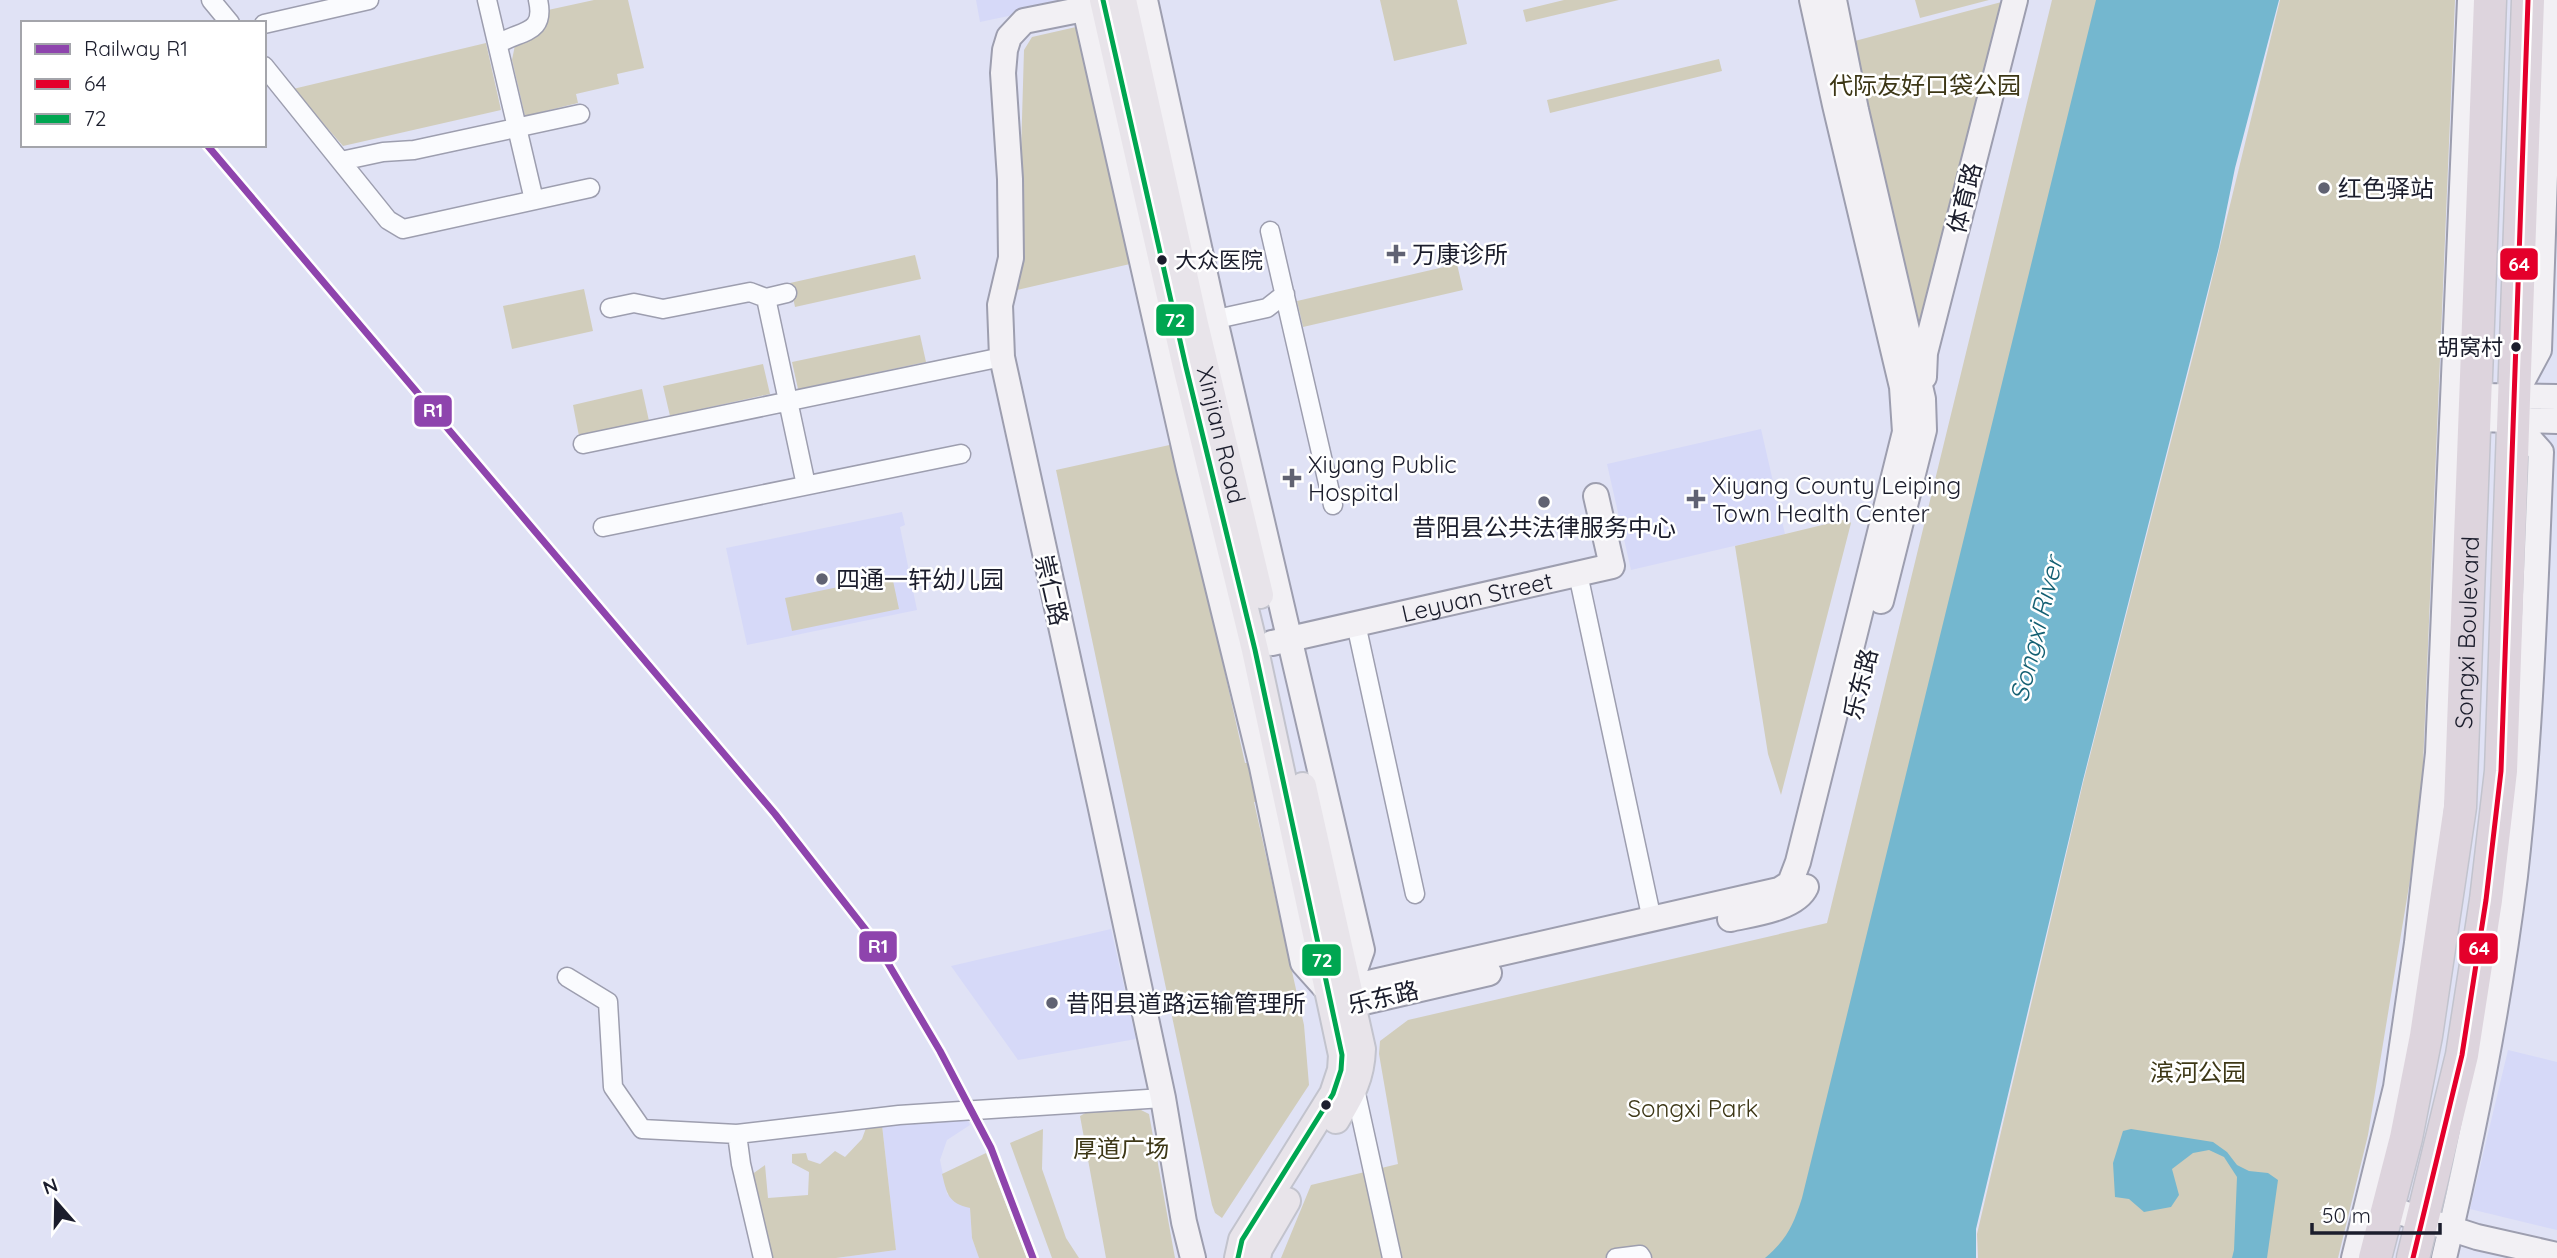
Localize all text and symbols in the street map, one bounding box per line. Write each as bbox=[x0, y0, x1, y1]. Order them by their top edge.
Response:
legend bbox=[21, 21, 266, 147]
text: Railway R1 bbox=[84, 35, 188, 61]
text: 64 bbox=[84, 70, 107, 96]
park label: 代际友好口袋公园 bbox=[1829, 70, 2021, 100]
text: 72 bbox=[84, 105, 106, 131]
street label: 体育路 bbox=[1941, 159, 1987, 237]
place label: 红色驿站 bbox=[2338, 173, 2434, 203]
marker: 红色驿站 bbox=[2316, 180, 2332, 196]
place label: 万康诊所 bbox=[1412, 239, 1508, 269]
marker: 万康诊所 bbox=[1386, 244, 1406, 264]
place label: 大众医院 bbox=[1175, 246, 1263, 274]
line badge: 64 bbox=[2499, 247, 2539, 281]
text: 64 bbox=[2508, 252, 2530, 276]
marker: 大众医院 bbox=[1155, 253, 1169, 267]
line badge: 72 bbox=[1155, 303, 1195, 337]
text: 72 bbox=[1164, 308, 1186, 332]
place label: 胡窝村 bbox=[2437, 333, 2503, 361]
marker: 胡窝村 bbox=[2509, 340, 2523, 354]
street label: Xinjian Road bbox=[1191, 364, 1252, 506]
line badge: R1 bbox=[413, 394, 453, 428]
text: R1 bbox=[423, 398, 443, 422]
place label: Xiyang Public Hospital bbox=[1308, 449, 1457, 507]
marker: Xiyang Public Hospital bbox=[1282, 468, 1302, 488]
place label: Xiyang County Leiping Town Health Center bbox=[1712, 470, 1961, 528]
marker: Xiyang County Leiping Town Health Center bbox=[1686, 489, 1706, 509]
marker: 昔阳县公共法律服务中心 bbox=[1536, 494, 1552, 510]
place label: 昔阳县公共法律服务中心 bbox=[1412, 512, 1676, 542]
street label: Songxi Boulevard bbox=[2448, 535, 2485, 730]
water label: Songxi River bbox=[2002, 550, 2071, 705]
street label: 崇仁路 bbox=[1029, 552, 1075, 628]
place label: 四通一轩幼儿园 bbox=[836, 564, 1004, 594]
street label: Leyuan Street bbox=[1398, 565, 1555, 628]
marker: 四通一轩幼儿园 bbox=[814, 571, 830, 587]
street label: 乐东路 bbox=[1837, 645, 1883, 723]
line badge: R1 bbox=[858, 930, 898, 963]
line badge: 64 bbox=[2458, 932, 2499, 965]
text: R1 bbox=[868, 934, 888, 958]
text: 64 bbox=[2468, 936, 2490, 960]
line badge: 72 bbox=[1301, 943, 1342, 977]
text: 72 bbox=[1311, 948, 1333, 972]
street label: 乐东路 bbox=[1345, 974, 1421, 1020]
place label: 昔阳县道路运输管理所 bbox=[1066, 988, 1306, 1018]
marker: 昔阳县道路运输管理所 bbox=[1044, 995, 1060, 1011]
park label: 滨河公园 bbox=[2150, 1057, 2246, 1087]
park label: Songxi Park bbox=[1628, 1093, 1758, 1123]
unlabelled marker bbox=[1319, 1098, 1333, 1112]
park label: 厚道广场 bbox=[1073, 1133, 1169, 1163]
north arrow bbox=[21, 1167, 91, 1237]
text: N bbox=[40, 1172, 61, 1200]
scale bar bbox=[2312, 1192, 2440, 1236]
text: 50 m bbox=[2322, 1202, 2371, 1228]

